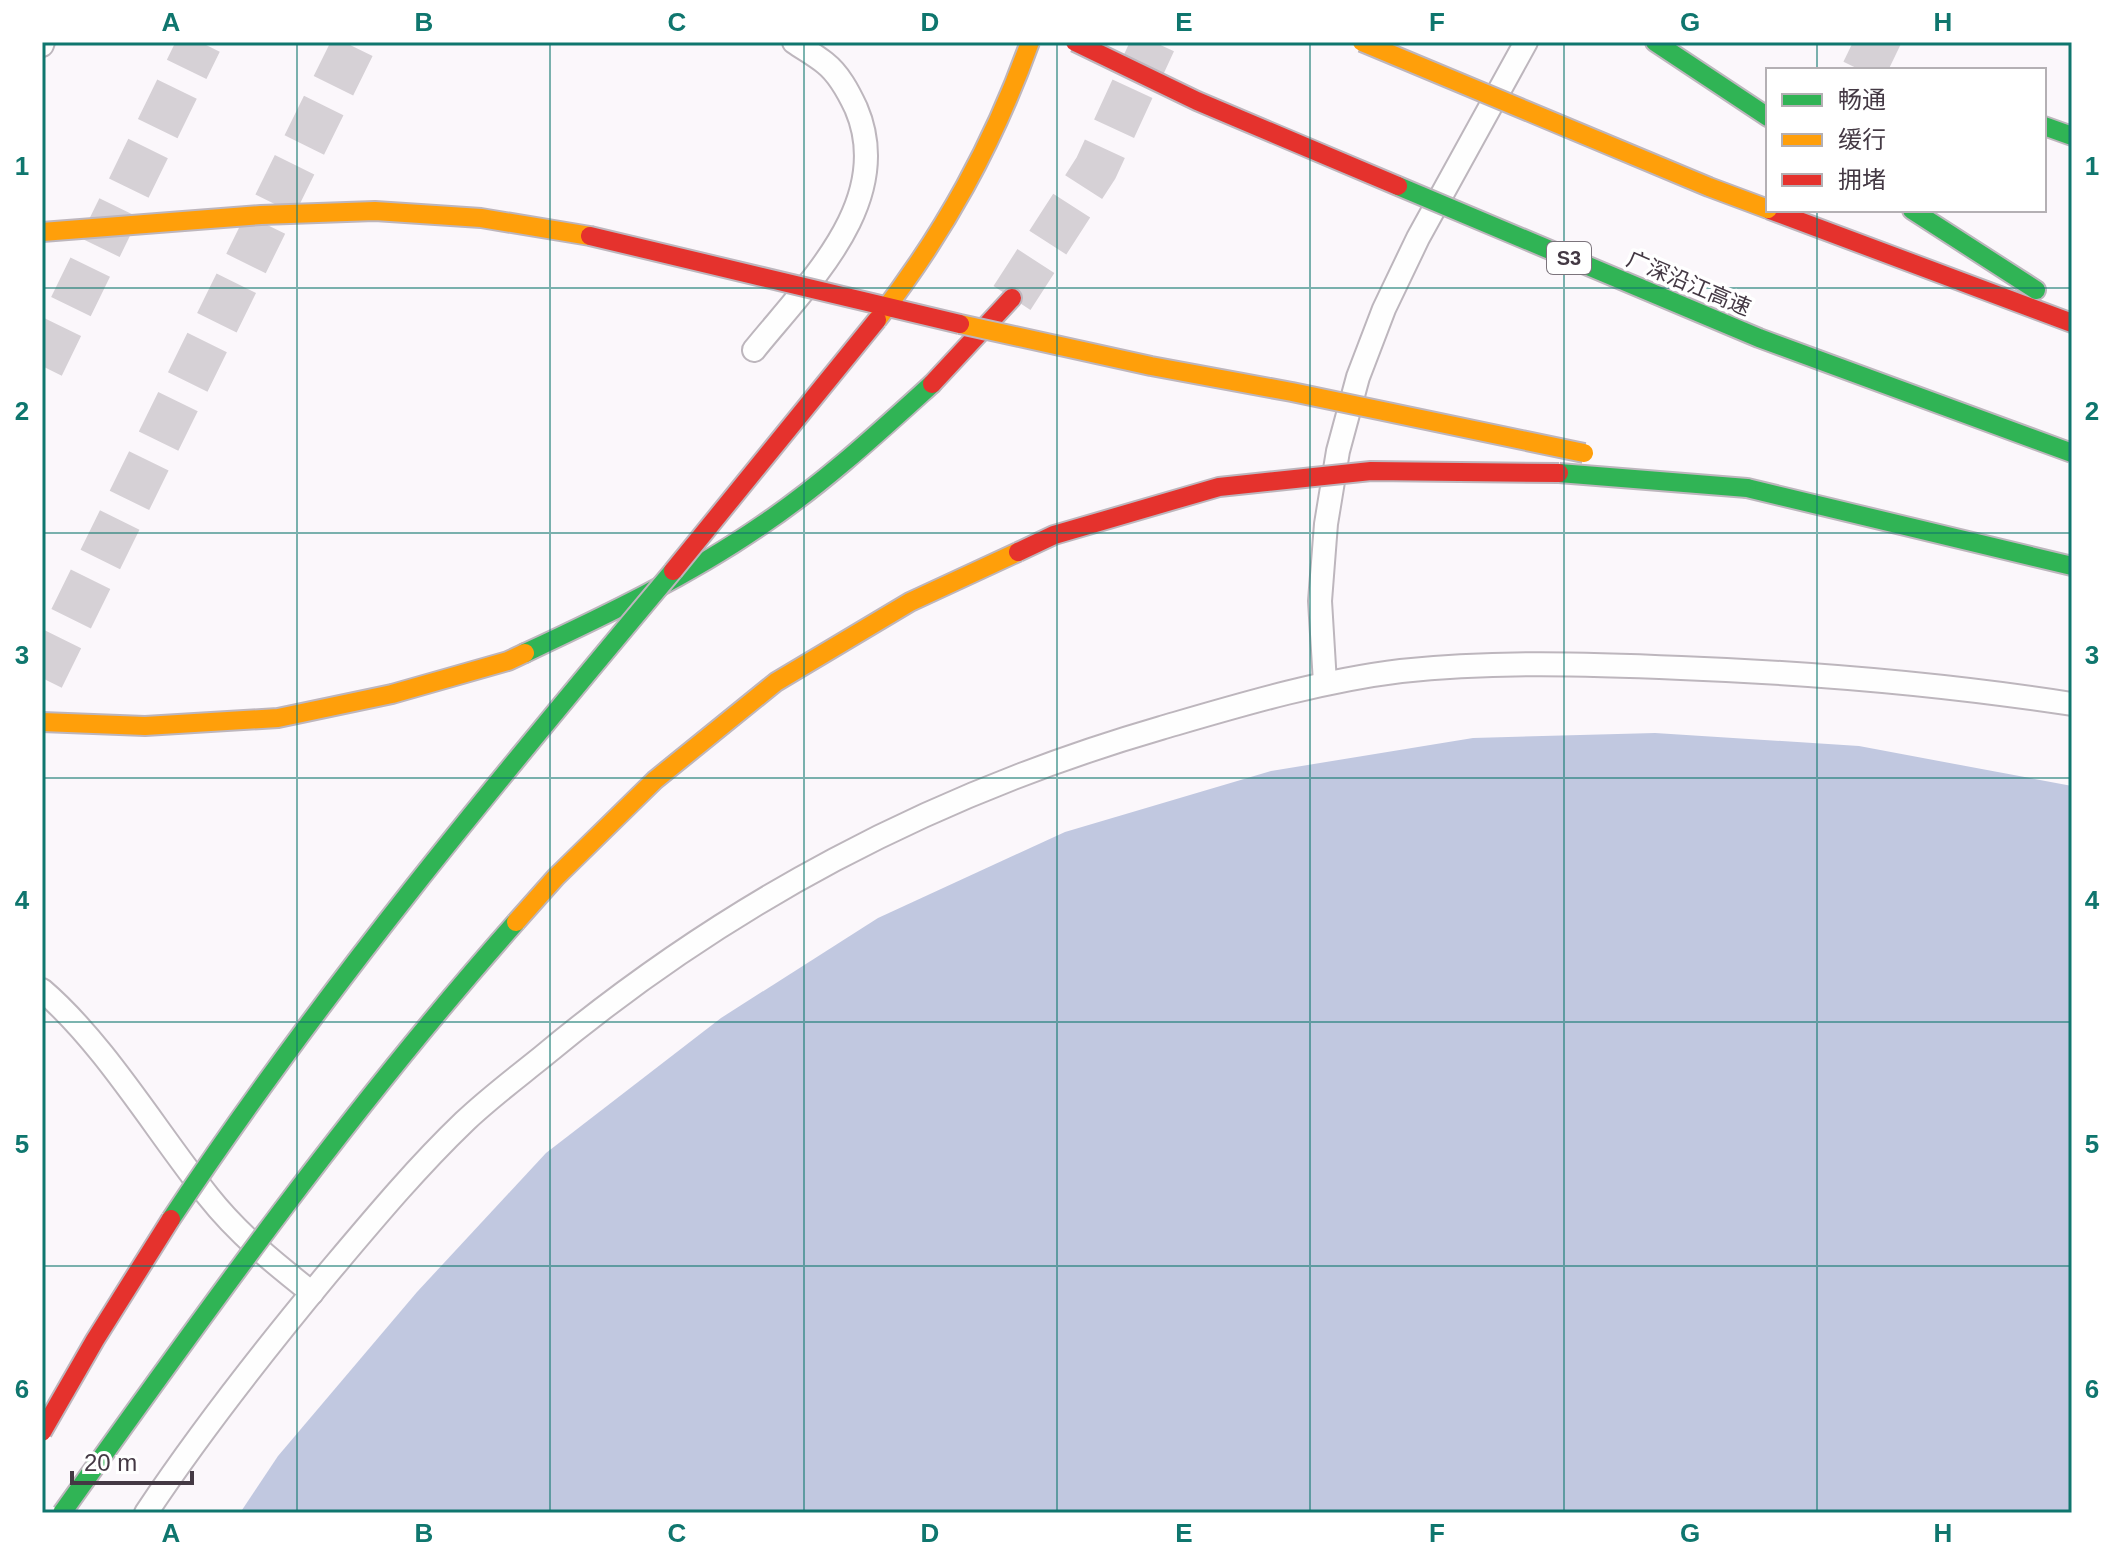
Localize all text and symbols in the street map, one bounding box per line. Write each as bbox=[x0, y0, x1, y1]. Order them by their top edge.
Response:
text: A bbox=[162, 7, 181, 37]
text: B bbox=[415, 7, 433, 37]
text: C bbox=[668, 7, 687, 37]
text: D bbox=[921, 7, 939, 37]
text: E bbox=[1175, 7, 1193, 37]
text: F bbox=[1429, 7, 1445, 37]
text: G bbox=[1680, 7, 1700, 37]
text: H bbox=[1934, 7, 1952, 37]
legend bbox=[1766, 68, 2046, 212]
text: 畅通 bbox=[1838, 86, 1886, 113]
text: 缓行 bbox=[1838, 126, 1886, 153]
text: 1 bbox=[15, 151, 29, 181]
text: 1 bbox=[2085, 151, 2099, 181]
text: 拥堵 bbox=[1838, 166, 1886, 193]
road number: S3 bbox=[1547, 242, 1591, 274]
street label: 广深沿江高速 bbox=[1623, 246, 1754, 321]
text: 2 bbox=[15, 396, 29, 426]
text: 2 bbox=[2085, 396, 2099, 426]
text: 3 bbox=[15, 640, 29, 670]
text: 3 bbox=[2085, 640, 2099, 670]
text: 4 bbox=[15, 885, 30, 915]
text: 4 bbox=[2085, 885, 2100, 915]
text: 5 bbox=[15, 1129, 29, 1159]
text: 5 bbox=[2085, 1129, 2099, 1159]
text: 6 bbox=[15, 1374, 29, 1404]
text: 6 bbox=[2085, 1374, 2099, 1404]
scale bar bbox=[72, 1435, 192, 1485]
text: 20 m bbox=[84, 1449, 137, 1476]
text: A bbox=[162, 1518, 181, 1548]
text: B bbox=[415, 1518, 433, 1548]
text: C bbox=[668, 1518, 687, 1548]
text: D bbox=[921, 1518, 939, 1548]
text: E bbox=[1175, 1518, 1193, 1548]
text: F bbox=[1429, 1518, 1445, 1548]
text: G bbox=[1680, 1518, 1700, 1548]
text: H bbox=[1934, 1518, 1952, 1548]

